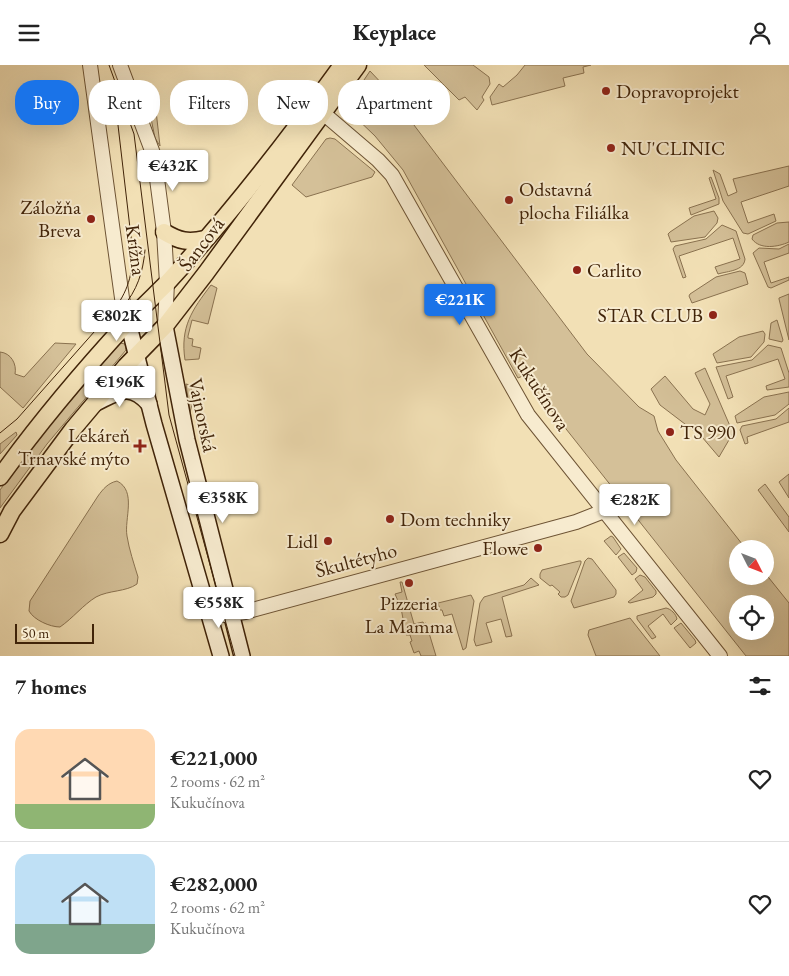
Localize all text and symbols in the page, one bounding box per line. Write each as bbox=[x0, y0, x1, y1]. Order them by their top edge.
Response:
text: Keyplace bbox=[353, 18, 436, 47]
icon: menu bbox=[15, 19, 43, 47]
icon: person bbox=[746, 19, 774, 47]
place label: Dopravoprojekt bbox=[616, 78, 739, 104]
chip: Buy bbox=[15, 80, 79, 125]
chip: Rent bbox=[89, 80, 160, 125]
chip: Filters bbox=[170, 80, 248, 125]
chip: New bbox=[258, 80, 328, 125]
chip: Apartment bbox=[338, 80, 450, 125]
marker: Dopravoprojekt bbox=[600, 85, 612, 97]
place label: NU'CLINIC bbox=[621, 135, 725, 161]
marker: NU'CLINIC bbox=[605, 142, 617, 154]
pin: €432K bbox=[138, 149, 208, 192]
text: €432K bbox=[148, 155, 198, 176]
place label: Odstavná plocha Filiálka bbox=[519, 176, 629, 225]
place label: Záložňa Breva bbox=[20, 194, 81, 243]
marker: Odstavná plocha Filiálka bbox=[503, 194, 515, 206]
street label: Šancová bbox=[172, 212, 230, 276]
marker: Záložňa Breva bbox=[85, 213, 97, 225]
street label: Krížna bbox=[120, 223, 152, 277]
place label: Carlito bbox=[587, 257, 642, 283]
marker: Carlito bbox=[571, 264, 583, 276]
pin: €221K bbox=[425, 283, 495, 326]
text: €221K bbox=[435, 289, 485, 310]
pin: €802K bbox=[82, 299, 152, 342]
place label: STAR CLUB bbox=[598, 302, 703, 328]
text: €802K bbox=[92, 305, 142, 326]
marker: STAR CLUB bbox=[707, 309, 719, 321]
street label: Kukučínova bbox=[504, 343, 576, 435]
pin: €196K bbox=[85, 365, 155, 408]
text: €196K bbox=[95, 371, 145, 392]
street label: Vajnorská bbox=[183, 376, 223, 454]
place label: TS 990 bbox=[680, 419, 736, 445]
place label: Lekáreň Trnavské mýto bbox=[18, 422, 130, 471]
marker: TS 990 bbox=[664, 426, 676, 438]
marker: Lekáreň Trnavské mýto bbox=[134, 440, 146, 452]
pin: €358K bbox=[188, 481, 258, 524]
pin: €282K bbox=[600, 483, 670, 526]
text: €358K bbox=[198, 487, 248, 508]
text: €282K bbox=[610, 489, 660, 510]
place label: Dom techniky bbox=[400, 506, 511, 532]
marker: Dom techniky bbox=[384, 513, 396, 525]
place label: Lidl bbox=[287, 528, 318, 554]
marker: Lidl bbox=[322, 535, 334, 547]
place label: Flowe bbox=[482, 535, 528, 561]
street label: Škultétyho bbox=[312, 537, 400, 583]
north arrow bbox=[729, 540, 774, 585]
map controls bbox=[729, 540, 774, 640]
marker: Flowe bbox=[532, 542, 544, 554]
marker: Pizzeria La Mamma bbox=[403, 577, 415, 589]
pin: €558K bbox=[184, 587, 254, 629]
place label: Pizzeria La Mamma bbox=[365, 590, 453, 639]
text: €558K bbox=[194, 592, 244, 613]
button: locate bbox=[729, 595, 774, 640]
scale bar bbox=[15, 621, 94, 644]
text: 50 m bbox=[22, 624, 49, 642]
icon: filters bbox=[746, 672, 774, 700]
text: 7 homes bbox=[15, 673, 87, 700]
text: €221,000 bbox=[170, 744, 257, 771]
icon: home bbox=[55, 749, 115, 809]
icon: heart bbox=[746, 765, 774, 793]
text: 2 rooms · 62 m² bbox=[170, 771, 265, 792]
text: Kukučínova bbox=[170, 792, 245, 813]
text: €282,000 bbox=[170, 870, 257, 897]
icon: home bbox=[55, 874, 115, 934]
icon: heart bbox=[746, 890, 774, 918]
text: 2 rooms · 62 m² bbox=[170, 897, 265, 918]
text: Kukučínova bbox=[170, 918, 245, 939]

